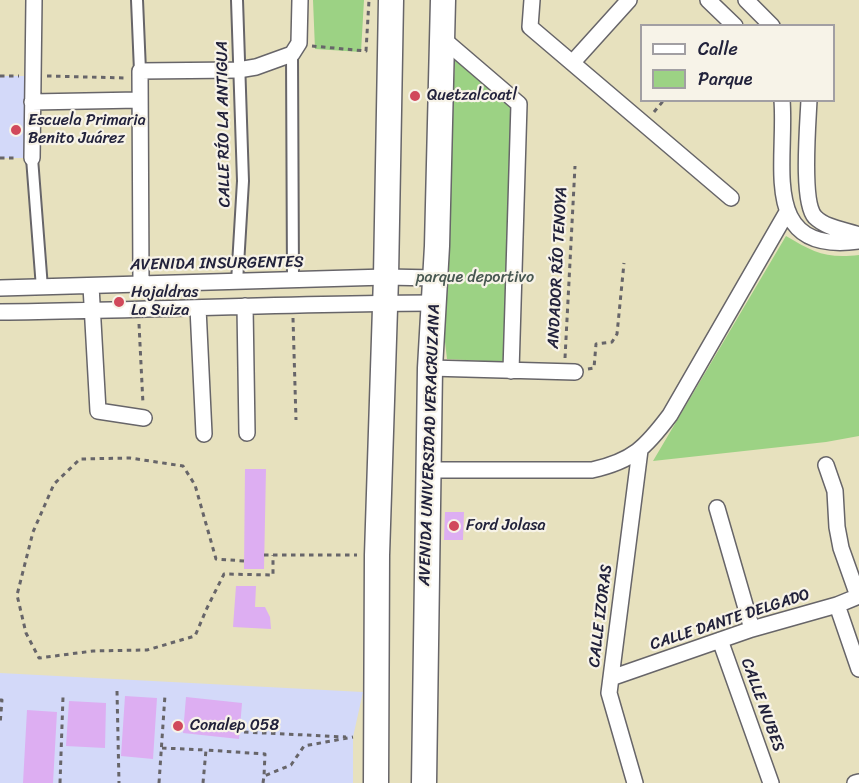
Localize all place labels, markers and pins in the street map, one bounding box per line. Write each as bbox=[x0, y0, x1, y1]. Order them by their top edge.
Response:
place label: Quetzalcoatl bbox=[427, 86, 517, 106]
marker: Quetzalcoatl bbox=[408, 89, 422, 103]
place label: Escuela Primaria Benito Juárez bbox=[28, 111, 146, 149]
marker: Escuela Primaria Benito Juárez bbox=[9, 123, 23, 137]
place label: Hojaldras La Suiza bbox=[131, 283, 199, 321]
marker: Hojaldras La Suiza bbox=[112, 295, 126, 309]
place label: Ford Jolasa bbox=[466, 516, 546, 536]
marker: Ford Jolasa bbox=[447, 519, 461, 533]
place label: Conalep 058 bbox=[190, 716, 279, 736]
marker: Conalep 058 bbox=[171, 719, 185, 733]

